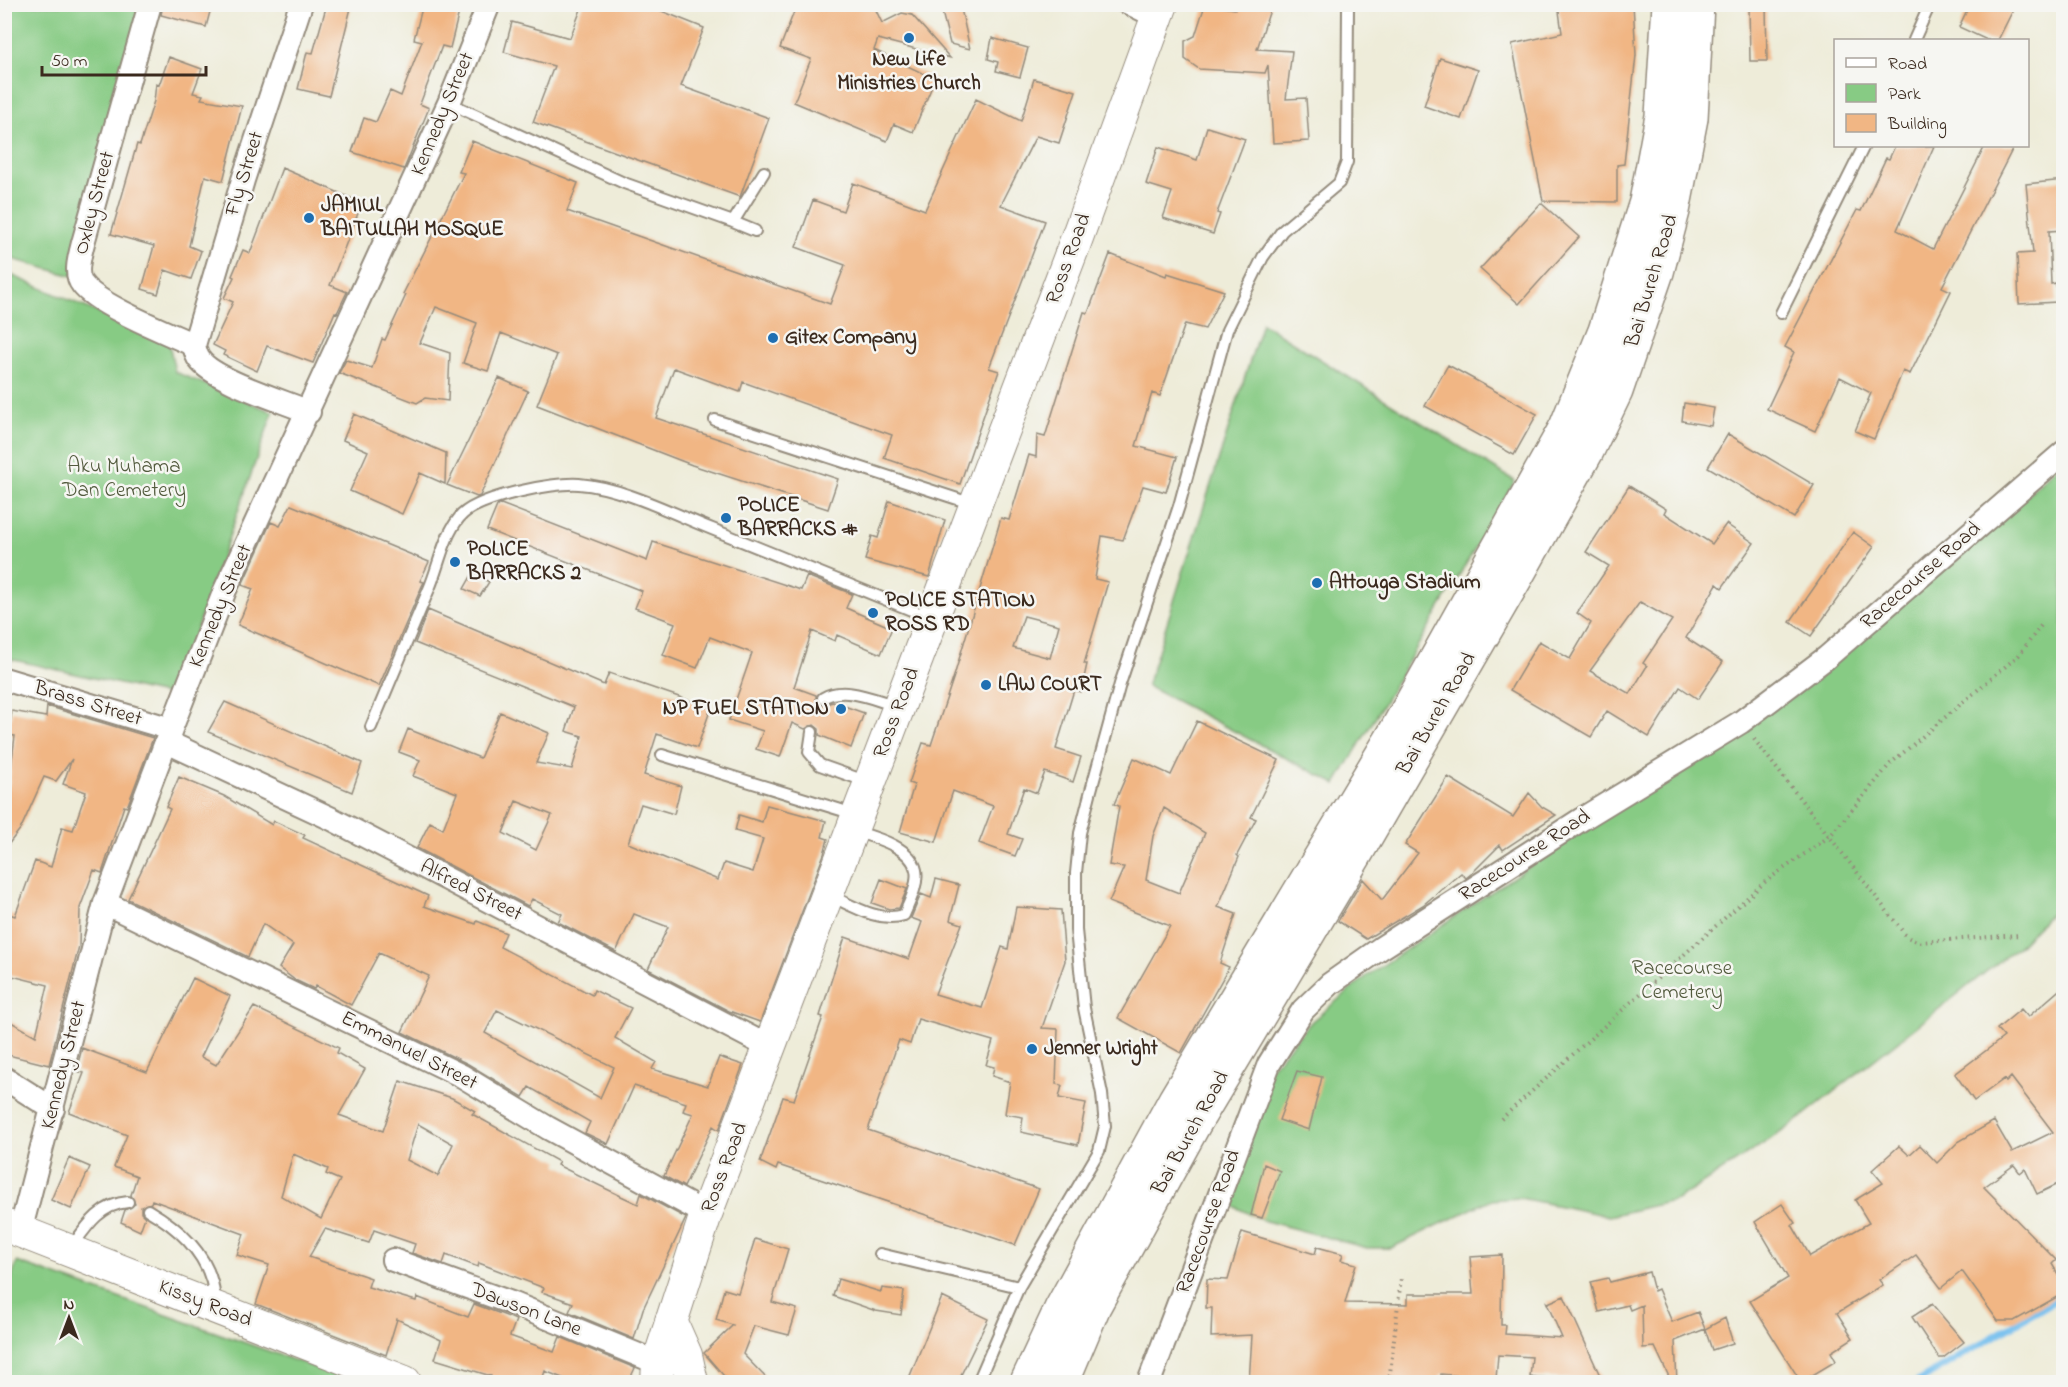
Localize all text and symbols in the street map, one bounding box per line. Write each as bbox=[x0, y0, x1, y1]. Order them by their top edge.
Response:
marker: New Life Ministries Church bbox=[902, 31, 916, 45]
scale bar bbox=[42, 39, 206, 77]
legend bbox=[1834, 39, 2029, 147]
place label: New Life Ministries Church bbox=[837, 45, 981, 99]
street label: Kennedy Street bbox=[404, 48, 484, 181]
text: 50 m bbox=[51, 49, 88, 75]
text: Road bbox=[1888, 52, 1927, 78]
text: Park bbox=[1888, 82, 1921, 108]
text: Building bbox=[1887, 112, 1947, 139]
street label: Fly Street bbox=[218, 128, 274, 222]
street label: Oxley Street bbox=[67, 148, 125, 259]
place label: JAMIUL BAITULLAH MOSQUE bbox=[320, 191, 504, 245]
street label: Ross Road bbox=[1039, 209, 1099, 309]
marker: JAMIUL BAITULLAH MOSQUE bbox=[302, 211, 316, 225]
street label: Bai Bureh Road bbox=[1617, 211, 1686, 352]
place label: Gitex Company bbox=[785, 323, 917, 355]
marker: Gitex Company bbox=[766, 331, 780, 345]
park label: Aku Muhama Dan Cemetery bbox=[61, 452, 186, 508]
place label: POLICE BARRACKS # bbox=[737, 491, 858, 545]
marker: POLICE BARRACKS # bbox=[719, 511, 733, 525]
street label: Racecourse Road bbox=[1854, 515, 1988, 637]
place label: POLICE BARRACKS 2 bbox=[466, 535, 582, 589]
street label: Kennedy Street bbox=[182, 540, 262, 673]
marker: POLICE BARRACKS 2 bbox=[448, 555, 462, 569]
place label: Attouga Stadium bbox=[1329, 568, 1481, 600]
marker: Attouga Stadium bbox=[1310, 576, 1324, 590]
place label: POLICE STATION ROSS RD bbox=[885, 586, 1035, 640]
marker: POLICE STATION ROSS RD bbox=[866, 606, 880, 620]
street label: Bai Bureh Road bbox=[1389, 647, 1484, 782]
street label: Ross Road bbox=[866, 663, 928, 763]
place label: LAW COURT bbox=[998, 670, 1102, 700]
street label: Brass Street bbox=[29, 673, 146, 735]
marker: LAW COURT bbox=[979, 678, 993, 692]
place label: NP FUEL STATION bbox=[663, 694, 829, 724]
marker: NP FUEL STATION bbox=[834, 702, 848, 716]
street label: Racecourse Road bbox=[1453, 802, 1597, 910]
street label: Alfred Street bbox=[415, 852, 527, 930]
park label: Racecourse Cemetery bbox=[1632, 954, 1733, 1010]
street label: Kennedy Street bbox=[34, 998, 96, 1133]
street label: Emmanuel Street bbox=[335, 1004, 483, 1098]
place label: Jenner Wright bbox=[1044, 1034, 1159, 1066]
marker: Jenner Wright bbox=[1025, 1042, 1039, 1056]
street label: Bai Bureh Road bbox=[1144, 1065, 1238, 1201]
street label: Ross Road bbox=[694, 1118, 756, 1218]
street label: Racecourse Road bbox=[1169, 1146, 1249, 1298]
street label: Kissy Road bbox=[153, 1272, 256, 1337]
street label: Dawson Lane bbox=[465, 1275, 586, 1345]
north arrow bbox=[39, 1288, 99, 1348]
text: N bbox=[64, 1293, 75, 1317]

